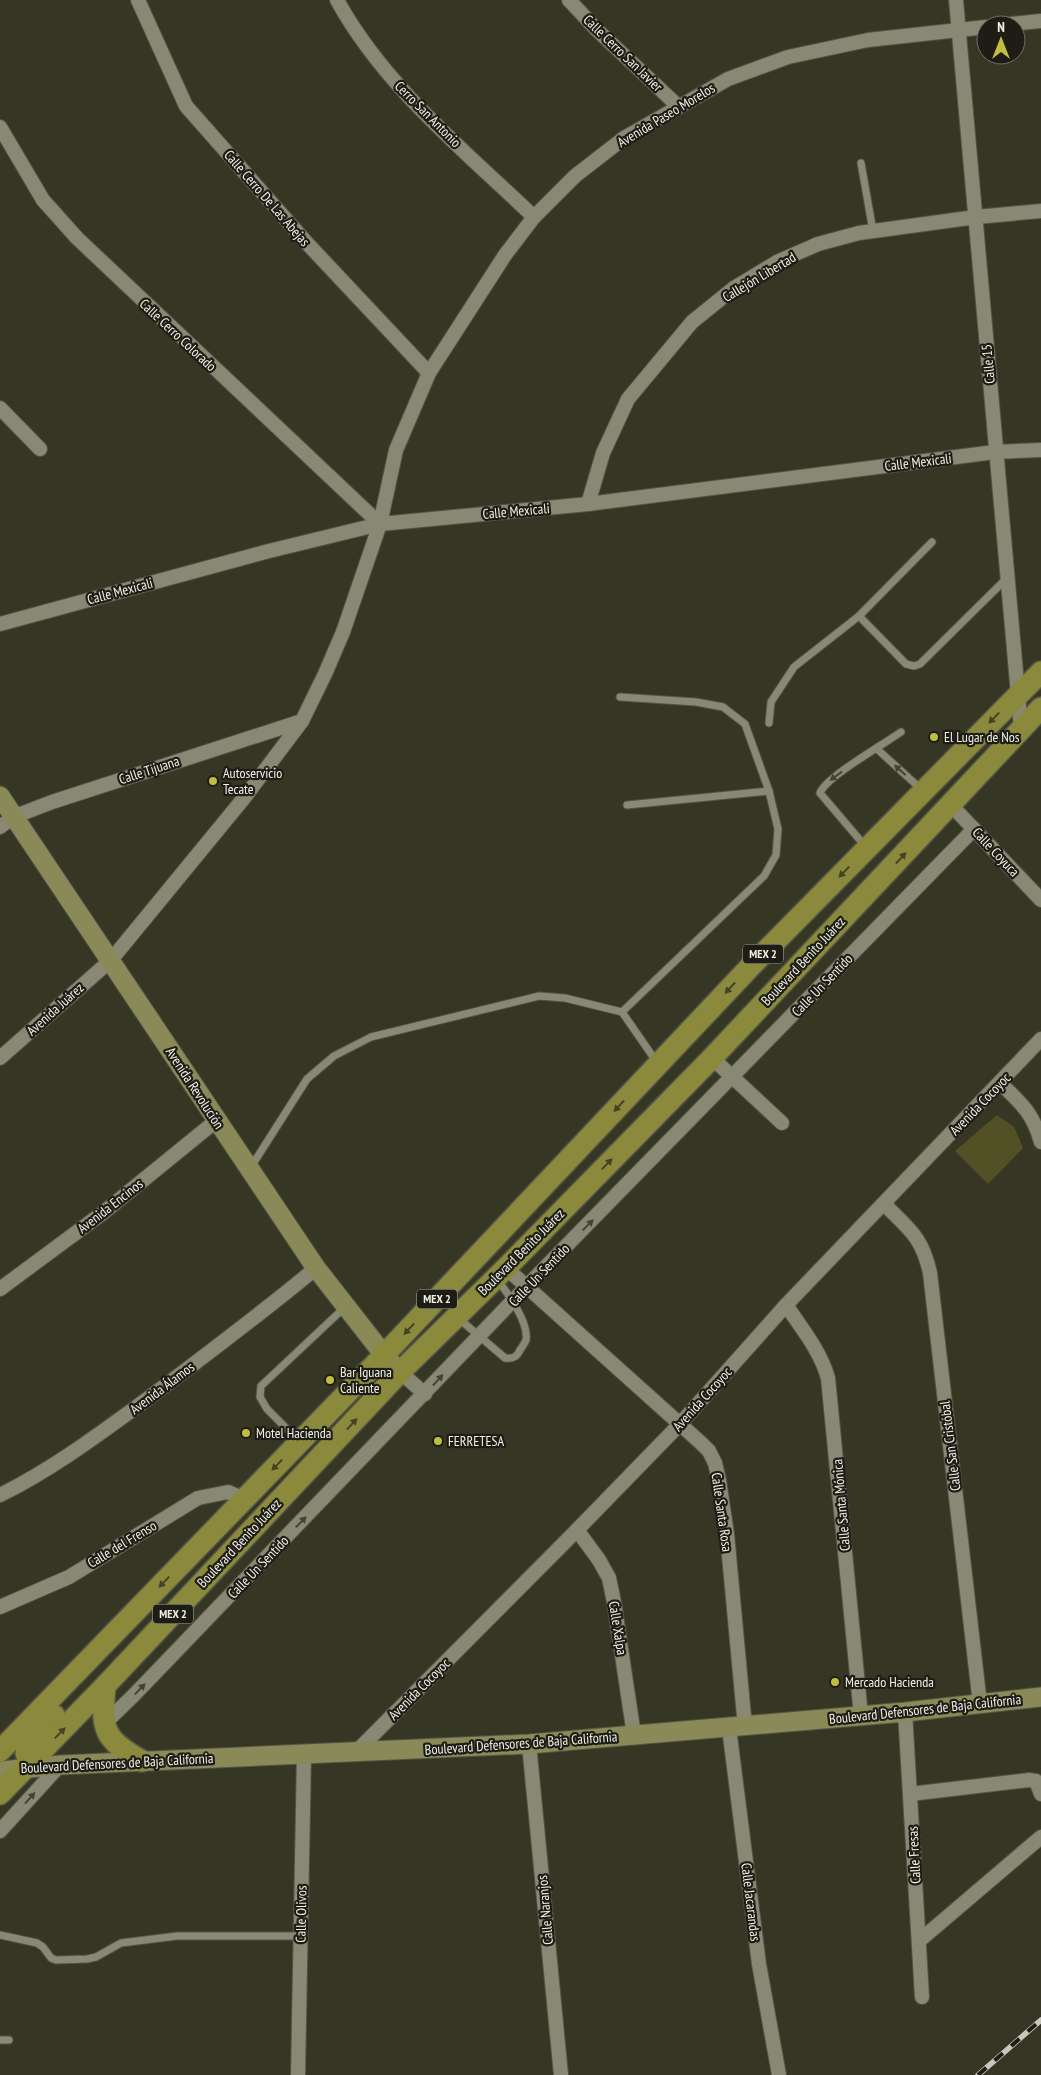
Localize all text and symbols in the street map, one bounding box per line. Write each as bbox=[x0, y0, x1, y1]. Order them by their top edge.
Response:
street label: Calle Cerro San Javier bbox=[580, 11, 667, 95]
north arrow bbox=[976, 15, 1026, 65]
text: N bbox=[997, 18, 1005, 36]
street label: Cerro San Antonio bbox=[391, 77, 465, 151]
street label: Avenida Paseo Morelos bbox=[614, 79, 718, 151]
street label: Calle Cerro De Las Abejas bbox=[220, 146, 314, 250]
street label: Callejón Libertad bbox=[719, 248, 799, 306]
street label: Calle Cerro Colorado bbox=[136, 295, 220, 375]
street label: Calle 15 bbox=[977, 343, 999, 385]
street label: Calle Mexicali bbox=[884, 449, 952, 475]
street label: Calle Mexicali bbox=[482, 499, 550, 523]
street label: Calle Mexicali bbox=[85, 574, 155, 608]
one-way arrow bbox=[988, 712, 1000, 724]
place label: El Lugar de Nos bbox=[944, 728, 1020, 746]
marker: El Lugar de Nos bbox=[928, 731, 940, 743]
street label: Calle Tijuana bbox=[117, 752, 181, 788]
place label: Autoservicio Tecate bbox=[223, 764, 282, 798]
one-way arrow bbox=[895, 764, 907, 776]
one-way arrow bbox=[829, 771, 843, 781]
marker: Autoservicio Tecate bbox=[207, 775, 219, 787]
street label: Calle Coyuca bbox=[969, 824, 1023, 880]
one-way arrow bbox=[895, 852, 907, 864]
one-way arrow bbox=[838, 866, 850, 878]
street label: Boulevard Benito Juárez bbox=[757, 913, 849, 1009]
road number: MEX 2 bbox=[743, 944, 783, 964]
street label: Calle Un Sentido bbox=[788, 950, 856, 1020]
street label: Avenida Juárez bbox=[23, 979, 87, 1039]
one-way arrow bbox=[724, 982, 736, 994]
street label: Avenida Revolución bbox=[162, 1044, 228, 1132]
street label: Avenida Cocoyoc bbox=[946, 1069, 1014, 1139]
one-way arrow bbox=[613, 1100, 625, 1112]
one-way arrow bbox=[601, 1159, 613, 1171]
street label: Avenida Encinos bbox=[74, 1175, 147, 1237]
street label: Boulevard Benito Juárez bbox=[474, 1205, 568, 1299]
one-way arrow bbox=[581, 1219, 593, 1231]
street label: Calle Un Sentido bbox=[505, 1240, 573, 1310]
road number: MEX 2 bbox=[417, 1290, 457, 1308]
one-way arrow bbox=[403, 1322, 415, 1334]
street label: Avenida Álamos bbox=[126, 1358, 198, 1418]
place label: Bar Iguana Caliente bbox=[340, 1363, 392, 1397]
street label: Avenida Cocoyoc bbox=[668, 1363, 736, 1435]
marker: Bar Iguana Caliente bbox=[324, 1374, 336, 1386]
one-way arrow bbox=[432, 1374, 444, 1386]
street label: Calle San Cristóbal bbox=[935, 1399, 964, 1492]
one-way arrow bbox=[346, 1418, 358, 1430]
place label: Motel Hacienda bbox=[256, 1424, 331, 1442]
marker: Motel Hacienda bbox=[240, 1427, 252, 1439]
place label: FERRETESA bbox=[448, 1432, 504, 1450]
marker: FERRETESA bbox=[432, 1435, 444, 1447]
street label: Calle Santa Mónica bbox=[828, 1458, 854, 1552]
one-way arrow bbox=[271, 1459, 283, 1471]
street label: Calle Santa Rosa bbox=[708, 1471, 736, 1553]
street label: Boulevard Benito Juárez bbox=[193, 1495, 285, 1591]
street label: Calle del Frenso bbox=[84, 1516, 160, 1572]
one-way arrow bbox=[295, 1516, 307, 1528]
street label: Calle Un Sentido bbox=[224, 1532, 292, 1602]
one-way arrow bbox=[158, 1576, 170, 1588]
street label: Calle Xalpa bbox=[605, 1600, 631, 1656]
road number: MEX 2 bbox=[153, 1605, 193, 1624]
street label: Avenida Cocoyoc bbox=[384, 1654, 454, 1724]
place label: Mercado Hacienda bbox=[845, 1673, 934, 1691]
marker: Mercado Hacienda bbox=[829, 1676, 841, 1688]
one-way arrow bbox=[134, 1683, 146, 1695]
street label: Boulevard Defensores de Baja California bbox=[828, 1690, 1022, 1728]
one-way arrow bbox=[53, 1727, 65, 1739]
street label: Boulevard Defensores de Baja California bbox=[424, 1727, 618, 1759]
street label: Boulevard Defensores de Baja California bbox=[20, 1749, 214, 1777]
one-way arrow bbox=[24, 1792, 36, 1804]
street label: Calle Fresas bbox=[903, 1826, 924, 1884]
street label: Calle Jacarandas bbox=[737, 1862, 765, 1942]
street label: Calle Naranjos bbox=[533, 1874, 557, 1945]
street label: Calle Olivos bbox=[292, 1885, 311, 1943]

